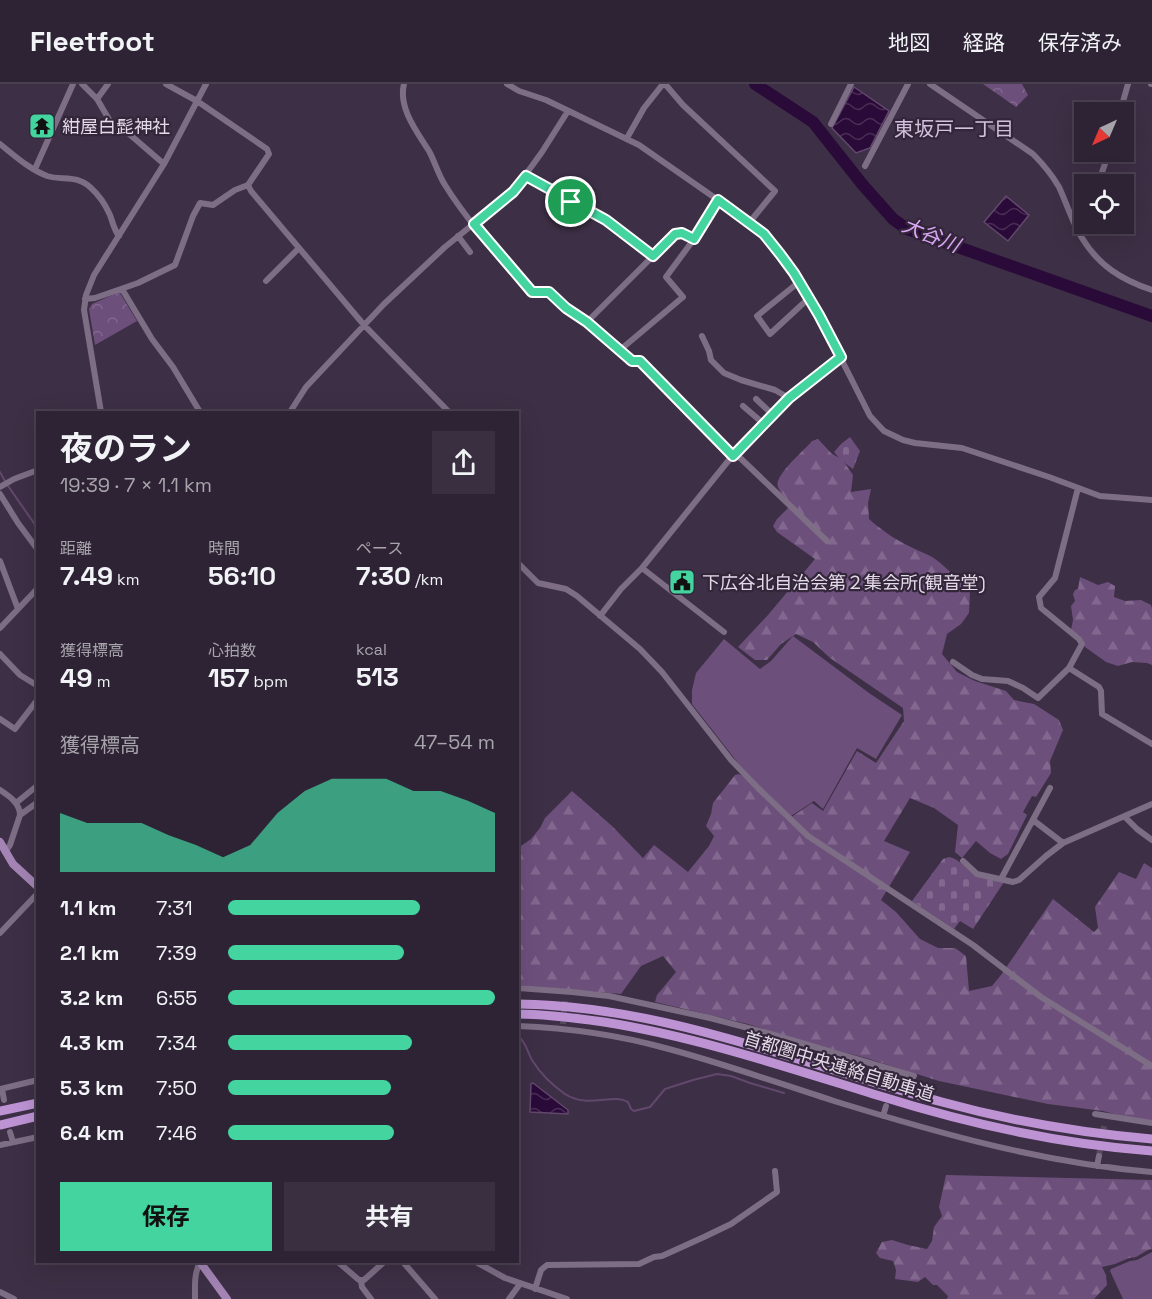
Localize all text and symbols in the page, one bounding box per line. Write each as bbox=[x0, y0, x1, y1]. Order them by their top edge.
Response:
text: Fleetfoot bbox=[30, 23, 155, 59]
text: 地図 bbox=[888, 29, 930, 56]
text: 経路 bbox=[963, 29, 1005, 56]
text: 保存済み bbox=[1038, 29, 1122, 56]
north arrow bbox=[1074, 102, 1134, 162]
map controls bbox=[1074, 102, 1134, 234]
temple icon: 紺屋白髭神社 bbox=[27, 111, 57, 141]
place label: 紺屋白髭神社 bbox=[62, 115, 170, 138]
district label: 東坂戸一丁目 bbox=[894, 116, 1014, 142]
button: locate bbox=[1074, 174, 1134, 234]
pin bbox=[545, 176, 596, 227]
icon: arrive bbox=[554, 185, 587, 218]
water label: 大谷川 bbox=[898, 212, 966, 259]
text: 夜のラン bbox=[60, 428, 192, 470]
button: share bbox=[432, 431, 495, 494]
text: 19:39 · 7 × 1.1 km bbox=[60, 472, 212, 498]
text: 距離 bbox=[60, 538, 92, 559]
text: 時間 bbox=[208, 538, 240, 559]
text: ペース bbox=[356, 538, 403, 559]
text: 7.49 bbox=[60, 559, 113, 593]
text: 56:10 bbox=[208, 559, 276, 593]
text: 7:30 bbox=[356, 559, 411, 593]
public building icon: 下広谷北自治会第２集会所(観音堂) bbox=[667, 567, 697, 597]
text: km bbox=[113, 569, 139, 590]
text: /km bbox=[411, 569, 443, 590]
place label: 下広谷北自治会第２集会所(観音堂) bbox=[702, 571, 986, 594]
text: kcal bbox=[356, 639, 387, 660]
text: 獲得標高 bbox=[60, 640, 124, 661]
text: 心拍数 bbox=[208, 640, 256, 661]
text: 513 bbox=[356, 660, 399, 694]
text: 49 bbox=[60, 661, 93, 695]
text: 157 bbox=[208, 661, 249, 695]
text: m bbox=[93, 671, 110, 692]
text: bpm bbox=[249, 671, 288, 692]
text: 47–54 m bbox=[414, 729, 495, 755]
text: 獲得標高 bbox=[60, 732, 140, 758]
text: 1.1 km bbox=[60, 895, 116, 921]
text: 7:31 bbox=[156, 895, 193, 921]
text: 2.1 km bbox=[60, 940, 119, 966]
text: 7:39 bbox=[156, 940, 197, 966]
text: 3.2 km bbox=[60, 985, 123, 1011]
text: 6:55 bbox=[156, 985, 197, 1011]
street label: 首都圏中央連絡自動車道 bbox=[741, 1026, 937, 1106]
text: 4.3 km bbox=[60, 1030, 124, 1056]
text: 7:34 bbox=[156, 1030, 197, 1056]
text: 5.3 km bbox=[60, 1075, 124, 1101]
text: 7:50 bbox=[156, 1075, 197, 1101]
text: 6.4 km bbox=[60, 1120, 124, 1146]
text: 7:46 bbox=[156, 1120, 197, 1146]
button: 保存 bbox=[60, 1182, 272, 1251]
button: 共有 bbox=[284, 1182, 495, 1251]

